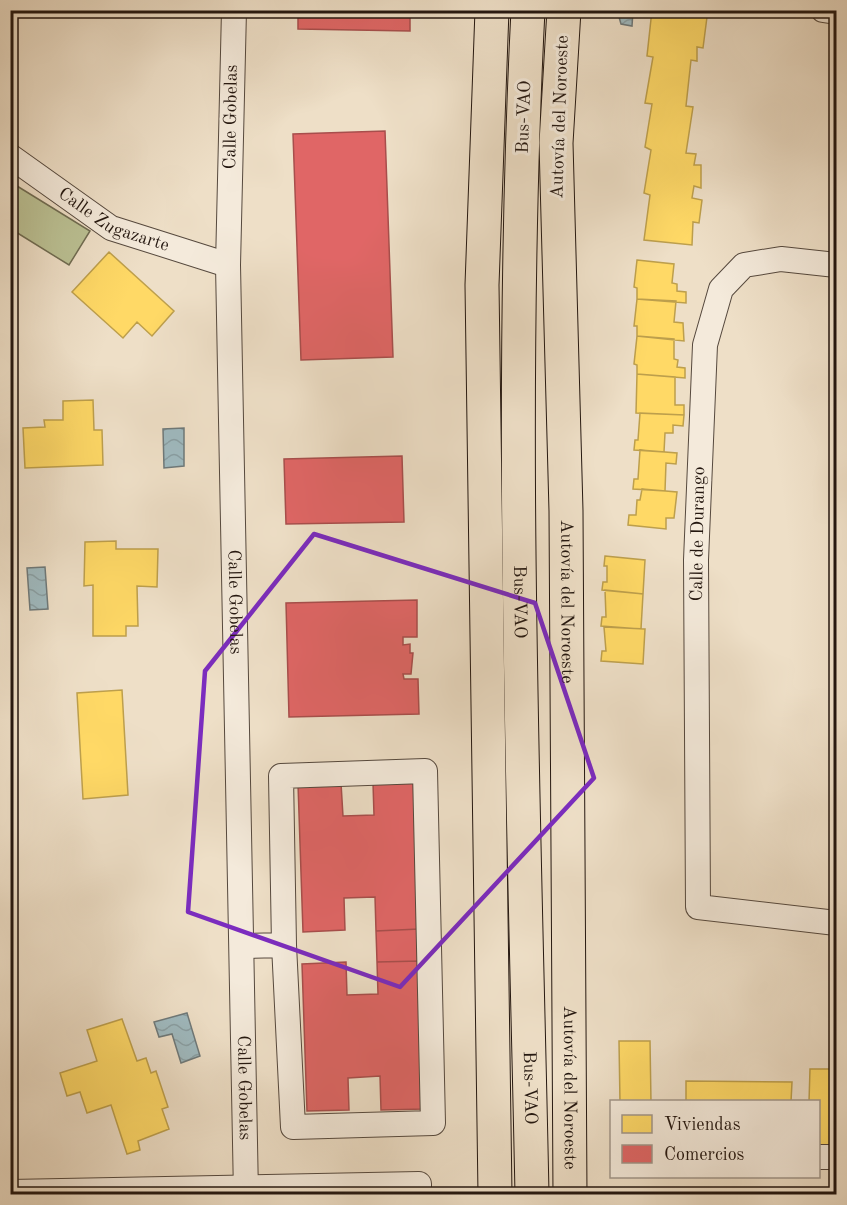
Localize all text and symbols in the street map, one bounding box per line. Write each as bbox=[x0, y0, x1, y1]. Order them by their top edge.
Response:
street label: Autovía del Noroeste bbox=[548, 35, 572, 199]
street label: Calle Gobelas bbox=[221, 64, 241, 170]
street label: Bus-VAO bbox=[514, 80, 534, 154]
street label: Calle Zugazarte bbox=[55, 184, 171, 255]
street label: Calle de Durango bbox=[688, 466, 708, 602]
street label: Autovía del Noroeste bbox=[557, 520, 576, 684]
street label: Calle Gobelas bbox=[225, 549, 245, 655]
street label: Bus-VAO bbox=[510, 565, 529, 639]
street label: Autovía del Noroeste bbox=[560, 1006, 579, 1170]
street label: Calle Gobelas bbox=[234, 1035, 254, 1141]
street label: Bus-VAO bbox=[520, 1051, 540, 1125]
legend bbox=[610, 1100, 820, 1178]
text: Viviendas bbox=[664, 1116, 741, 1134]
text: Comercios bbox=[664, 1146, 745, 1164]

